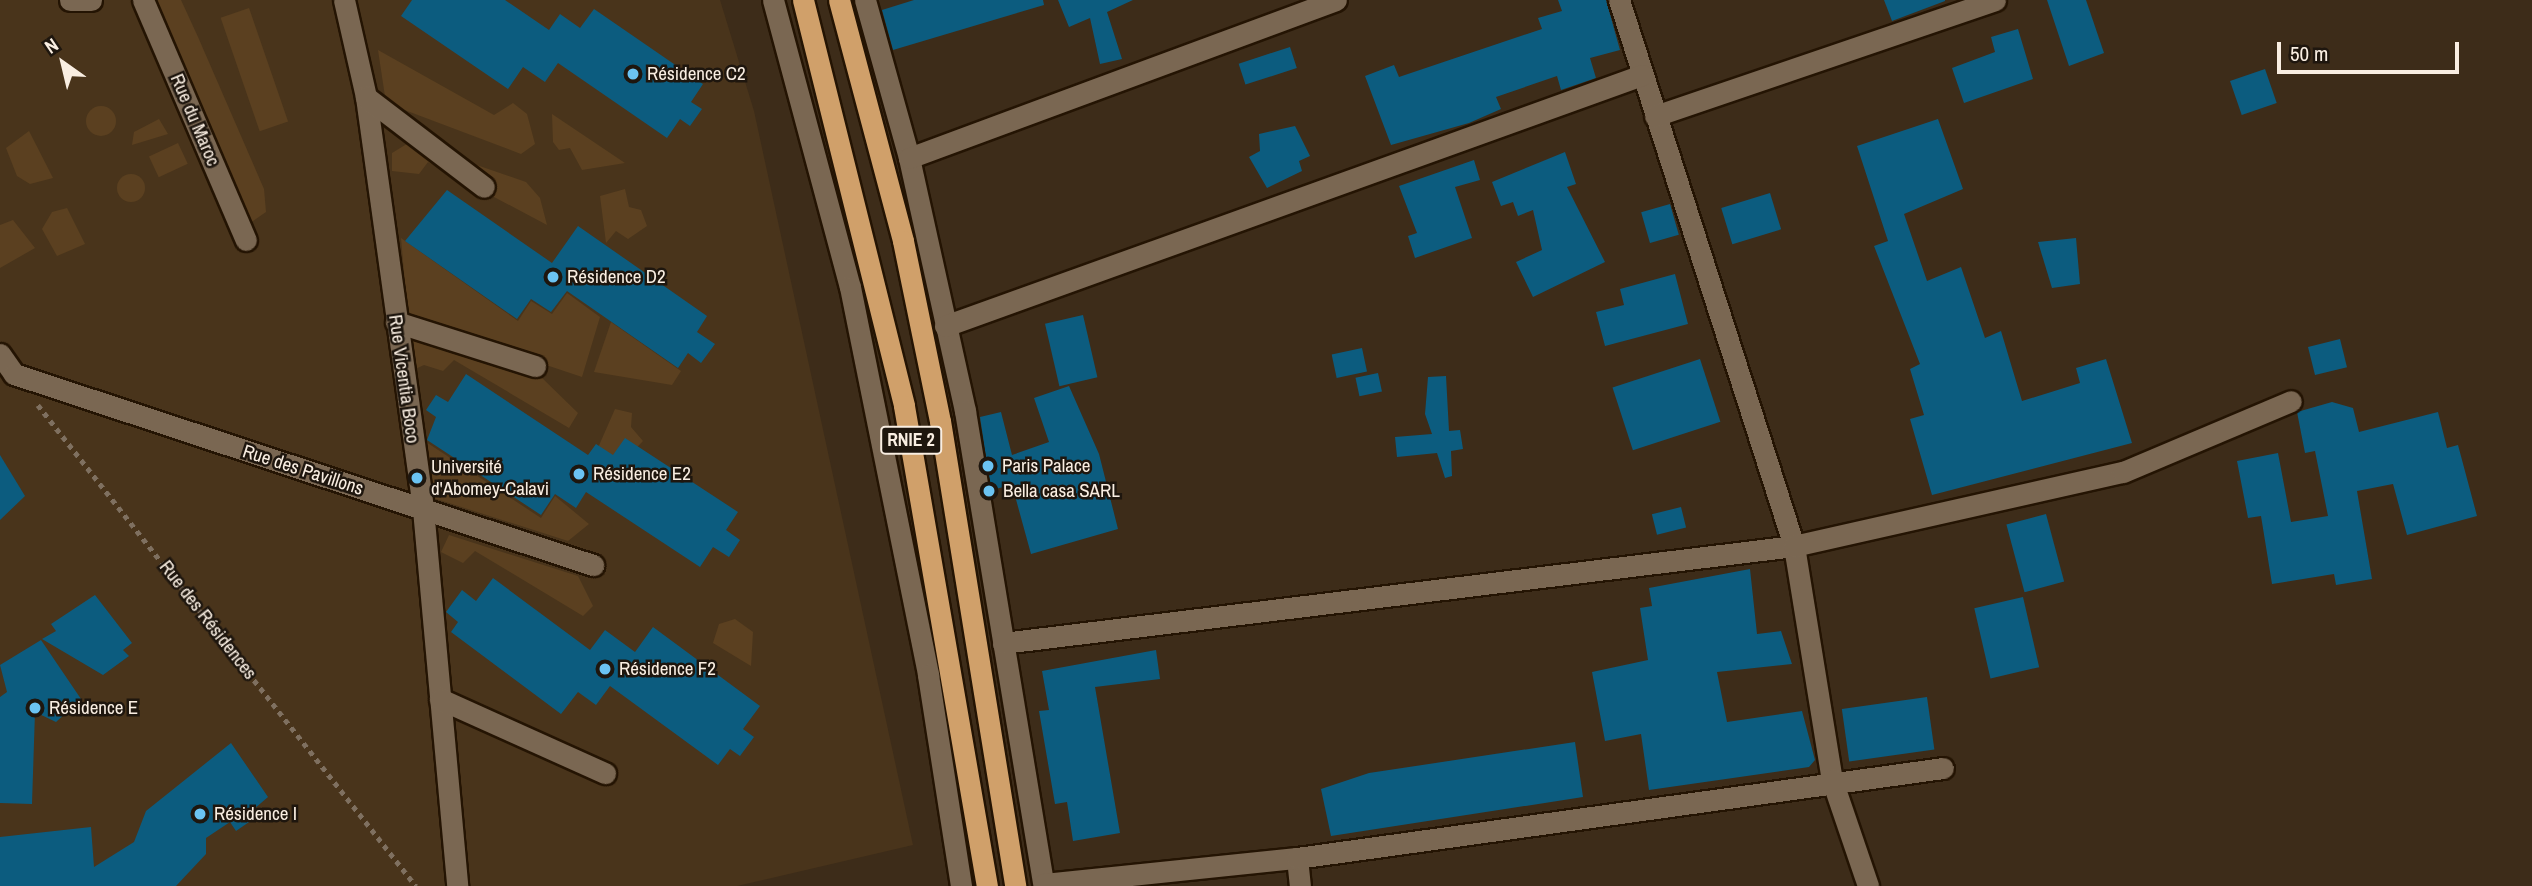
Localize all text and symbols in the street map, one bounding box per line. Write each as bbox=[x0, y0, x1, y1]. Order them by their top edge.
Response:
north arrow bbox=[28, 28, 98, 98]
scale bar bbox=[2280, 28, 2462, 72]
text: N bbox=[39, 32, 63, 60]
text: 50 m bbox=[2290, 39, 2328, 68]
place label: Résidence C2 bbox=[647, 63, 746, 85]
marker: Résidence C2 bbox=[625, 66, 641, 82]
street label: Rue du Maroc bbox=[165, 71, 225, 169]
place label: Résidence D2 bbox=[567, 266, 666, 288]
marker: Résidence D2 bbox=[545, 269, 561, 285]
street label: Rue Vicentia Boco bbox=[384, 313, 424, 445]
road number: RNIE 2 bbox=[880, 426, 942, 454]
street label: Rue des Pavillons bbox=[240, 440, 366, 500]
place label: Paris Palace bbox=[1002, 455, 1090, 477]
place label: Université d'Abomey-Calavi bbox=[431, 456, 549, 500]
marker: Paris Palace bbox=[980, 458, 996, 474]
place label: Résidence E2 bbox=[593, 463, 691, 485]
marker: Résidence E2 bbox=[571, 466, 587, 482]
marker: Université d'Abomey-Calavi bbox=[409, 470, 425, 486]
place label: Bella casa SARL bbox=[1003, 480, 1120, 502]
marker: Bella casa SARL bbox=[981, 483, 997, 499]
street label: Rue des Résidences bbox=[154, 556, 262, 684]
place label: Résidence F2 bbox=[619, 658, 716, 680]
marker: Résidence F2 bbox=[597, 661, 613, 677]
place label: Résidence E bbox=[49, 697, 138, 719]
marker: Résidence E bbox=[27, 700, 43, 716]
place label: Résidence I bbox=[214, 803, 297, 825]
marker: Résidence I bbox=[192, 806, 208, 822]

